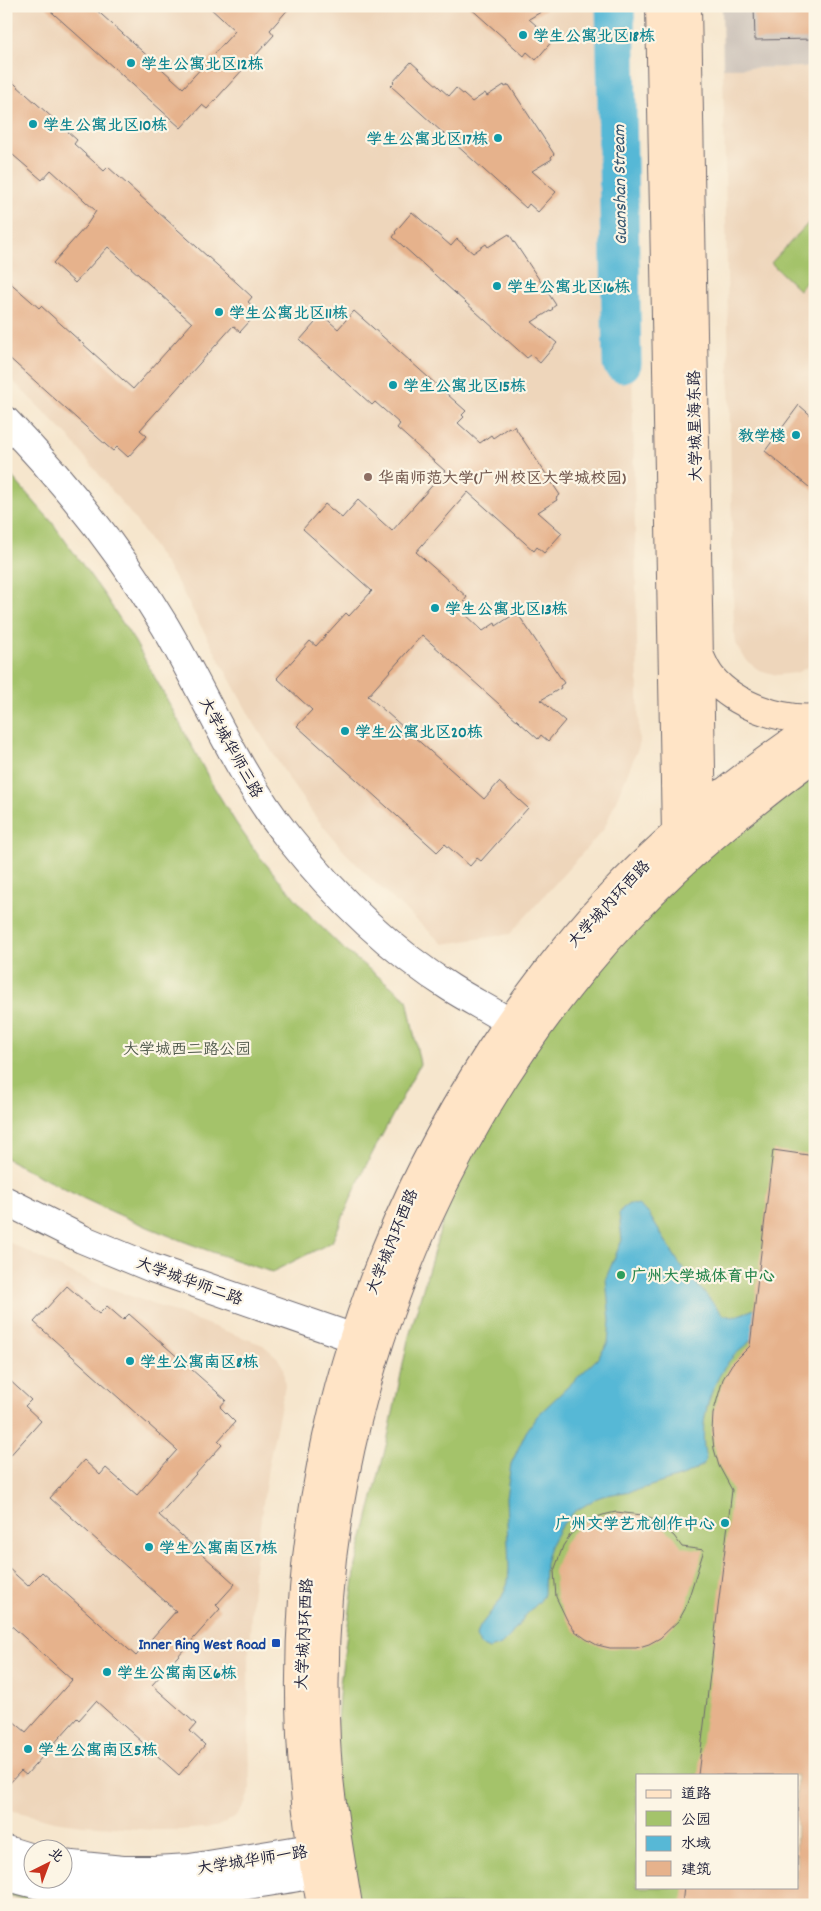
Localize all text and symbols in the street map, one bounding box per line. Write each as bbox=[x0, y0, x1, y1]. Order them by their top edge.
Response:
place label: 学生公寓北区18栋 bbox=[533, 26, 655, 49]
marker: 学生公寓北区18栋 bbox=[517, 29, 529, 41]
place label: 学生公寓北区12栋 bbox=[141, 54, 264, 77]
marker: 学生公寓北区12栋 bbox=[125, 57, 137, 69]
place label: 学生公寓北区10栋 bbox=[43, 115, 167, 138]
marker: 学生公寓北区10栋 bbox=[27, 118, 39, 130]
water label: Guanshan Stream bbox=[608, 124, 635, 245]
place label: 学生公寓北区17栋 bbox=[366, 129, 488, 152]
marker: 学生公寓北区17栋 bbox=[492, 132, 504, 144]
place label: 学生公寓北区16栋 bbox=[507, 277, 630, 300]
marker: 学生公寓北区16栋 bbox=[491, 280, 503, 292]
place label: 学生公寓北区11栋 bbox=[229, 303, 348, 326]
marker: 学生公寓北区11栋 bbox=[213, 306, 225, 318]
street label: 大学城星海东路 bbox=[684, 370, 709, 482]
place label: 学生公寓北区15栋 bbox=[403, 376, 526, 399]
marker: 学生公寓北区15栋 bbox=[387, 379, 399, 391]
place label: 教学楼 bbox=[738, 426, 786, 449]
marker: 教学楼 bbox=[790, 429, 802, 441]
place label: 华南师范大学(广州校区大学城校园) bbox=[378, 468, 626, 491]
marker: 华南师范大学(广州校区大学城校园) bbox=[362, 471, 374, 483]
place label: 学生公寓北区13栋 bbox=[445, 599, 568, 622]
marker: 学生公寓北区13栋 bbox=[429, 602, 441, 614]
street label: 大学城华师三路 bbox=[193, 694, 267, 803]
place label: 学生公寓北区20栋 bbox=[355, 722, 483, 745]
marker: 学生公寓北区20栋 bbox=[339, 725, 351, 737]
street label: 大学城内环西路 bbox=[563, 856, 656, 954]
park label: 大学城西二路公园 bbox=[123, 1039, 251, 1062]
street label: 大学城内环西路 bbox=[362, 1186, 425, 1298]
street label: 大学城华师二路 bbox=[133, 1252, 246, 1312]
place label: 广州大学城体育中心 bbox=[631, 1266, 775, 1289]
marker: 广州大学城体育中心 bbox=[615, 1269, 627, 1281]
place label: 学生公寓南区8栋 bbox=[140, 1352, 258, 1375]
marker: 学生公寓南区8栋 bbox=[124, 1355, 136, 1367]
place label: 广州文学艺术创作中心 bbox=[555, 1514, 715, 1537]
marker: 广州文学艺术创作中心 bbox=[719, 1517, 731, 1529]
place label: 学生公寓南区7栋 bbox=[159, 1538, 277, 1561]
marker: 学生公寓南区7栋 bbox=[143, 1541, 155, 1553]
street label: 大学城内环西路 bbox=[291, 1578, 320, 1691]
place label: Inner Ring West Road bbox=[138, 1634, 266, 1657]
marker: Inner Ring West Road bbox=[270, 1637, 282, 1649]
place label: 学生公寓南区6栋 bbox=[117, 1663, 237, 1686]
marker: 学生公寓南区6栋 bbox=[101, 1666, 113, 1678]
place label: 学生公寓南区5栋 bbox=[38, 1740, 157, 1763]
marker: 学生公寓南区5栋 bbox=[22, 1743, 34, 1755]
legend bbox=[636, 1774, 798, 1888]
text: 道路 bbox=[681, 1784, 711, 1806]
text: 公园 bbox=[681, 1810, 711, 1832]
text: 水域 bbox=[681, 1834, 711, 1856]
north arrow bbox=[22, 1838, 72, 1888]
street label: 大学城华师一路 bbox=[195, 1841, 310, 1882]
text: 北 bbox=[43, 1844, 67, 1868]
text: 建筑 bbox=[681, 1860, 711, 1882]

